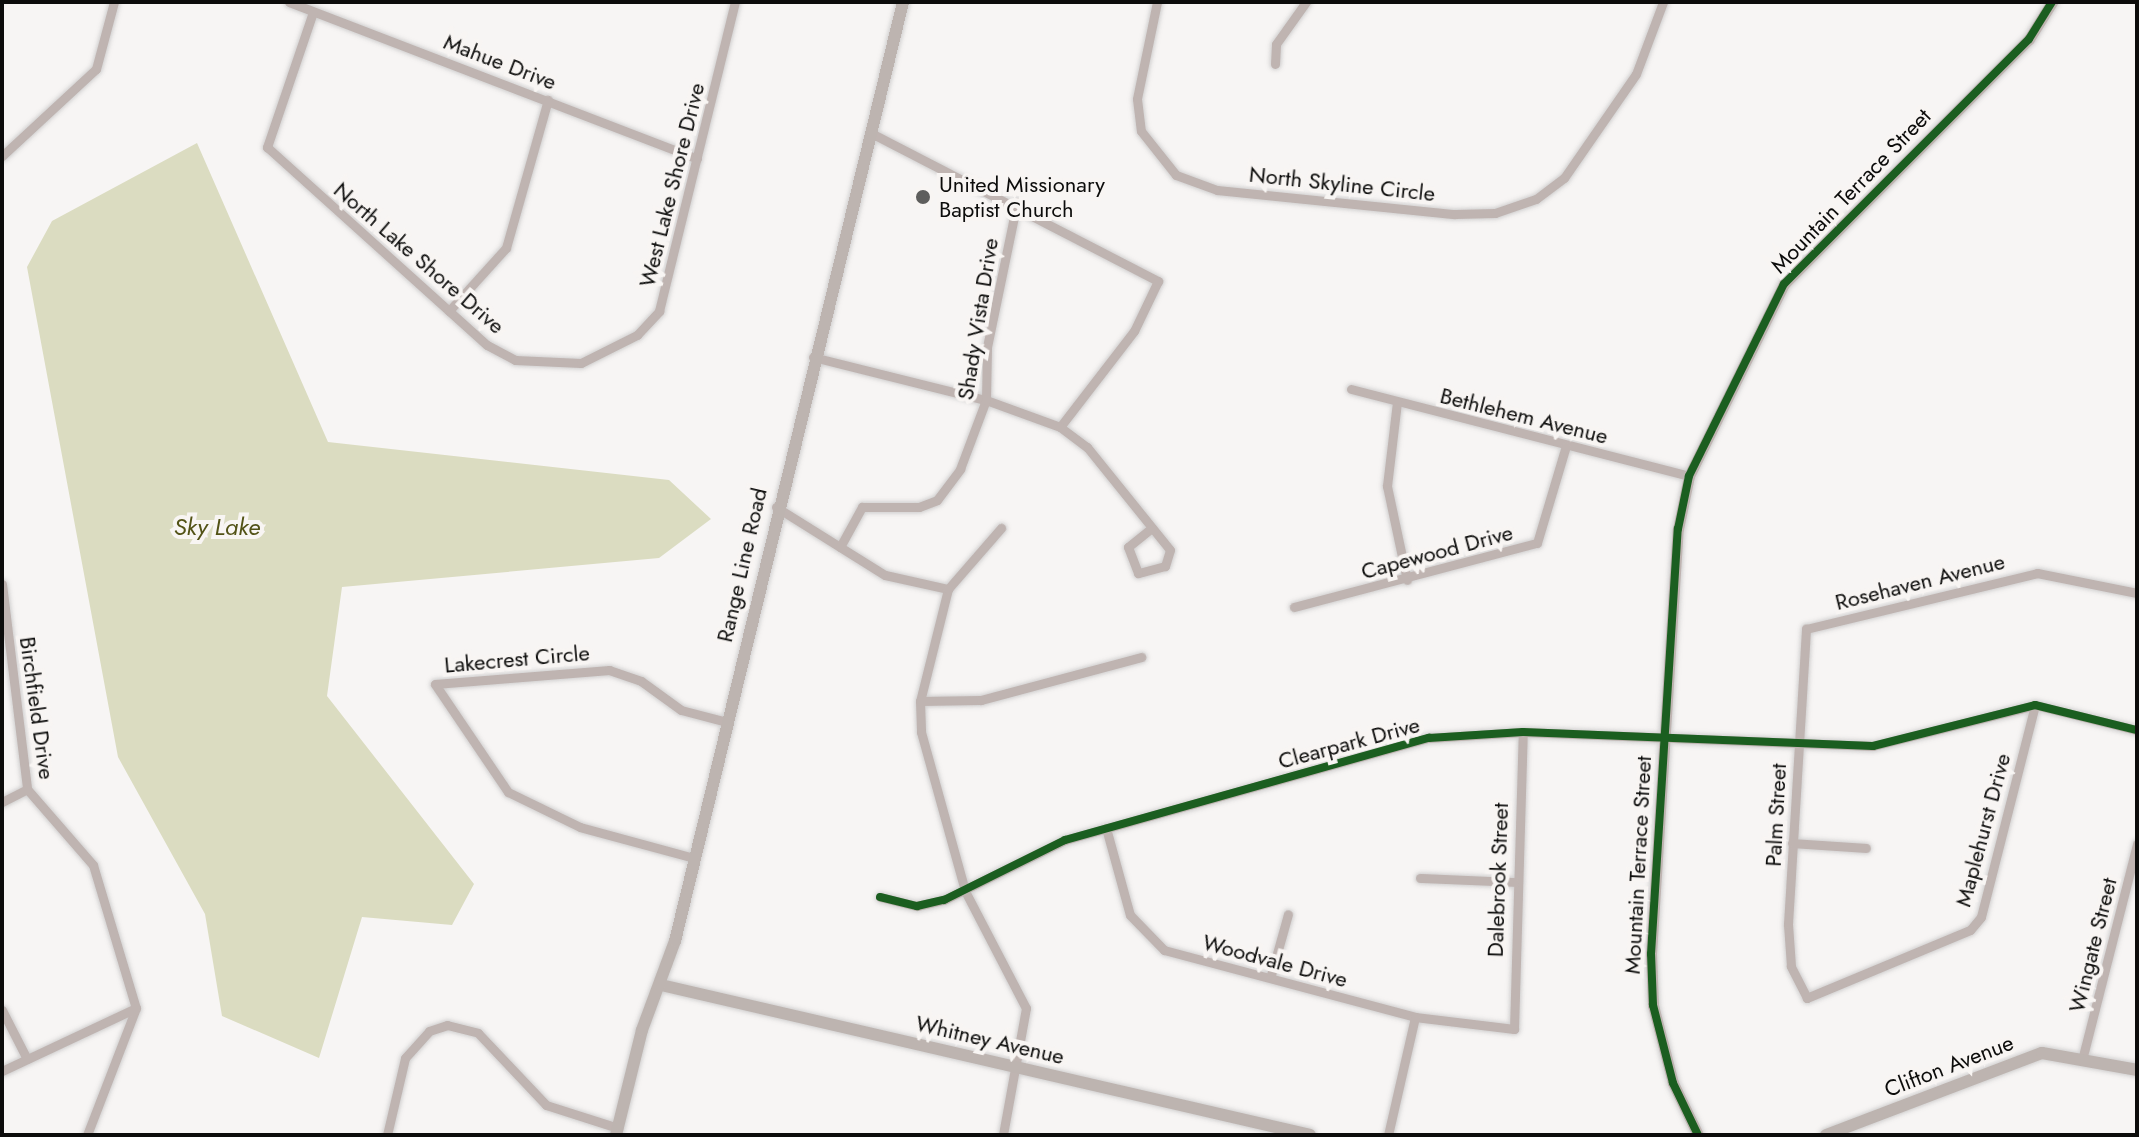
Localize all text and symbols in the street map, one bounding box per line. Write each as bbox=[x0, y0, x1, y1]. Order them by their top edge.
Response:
street label: Mahue Drive bbox=[440, 28, 560, 96]
street label: West Lake Shore Drive bbox=[634, 80, 710, 290]
street label: Mountain Terrace Street bbox=[1766, 103, 1936, 279]
street label: North Skyline Circle bbox=[1248, 161, 1436, 207]
place label: United Missionary Baptist Church bbox=[939, 171, 1105, 222]
street label: North Lake Shore Drive bbox=[328, 177, 510, 339]
marker: United Missionary Baptist Church bbox=[914, 188, 932, 206]
street label: Shady Vista Drive bbox=[952, 236, 1004, 402]
street label: Bethlehem Avenue bbox=[1437, 382, 1611, 450]
street label: Range Line Road bbox=[711, 485, 773, 645]
water label: Sky Lake bbox=[174, 513, 260, 541]
street label: Capewood Drive bbox=[1358, 519, 1516, 585]
street label: Rosehaven Avenue bbox=[1832, 548, 2008, 616]
street label: Birchfield Drive bbox=[14, 635, 60, 781]
street label: Lakecrest Circle bbox=[443, 639, 591, 679]
street label: Clearpark Drive bbox=[1275, 711, 1423, 775]
street label: Maplehurst Drive bbox=[1950, 750, 2016, 910]
street label: Mountain Terrace Street bbox=[1619, 755, 1657, 975]
street label: Palm Street bbox=[1760, 763, 1792, 867]
street label: Dalebrook Street bbox=[1482, 802, 1514, 958]
street label: Wingate Street bbox=[2064, 875, 2122, 1015]
street label: Woodvale Drive bbox=[1200, 929, 1350, 993]
street label: Whitney Avenue bbox=[913, 1010, 1067, 1070]
street label: Clifton Avenue bbox=[1881, 1029, 2017, 1103]

